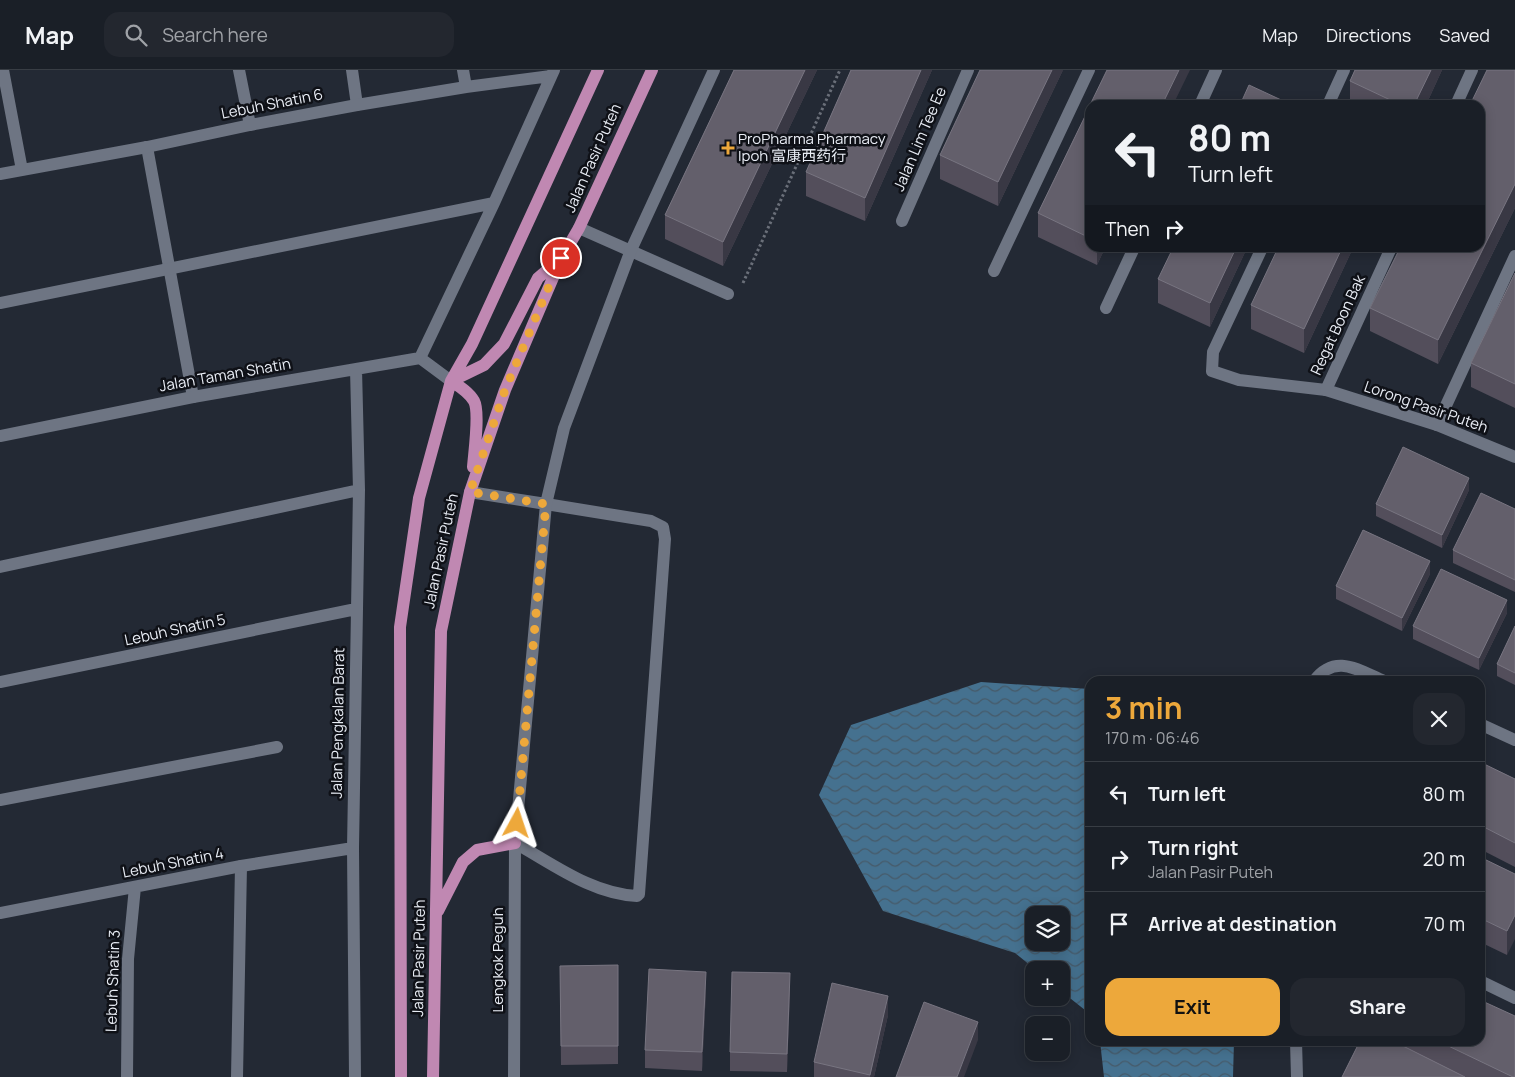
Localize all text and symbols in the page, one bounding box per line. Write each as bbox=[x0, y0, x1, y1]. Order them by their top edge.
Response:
search box bbox=[104, 12, 454, 57]
text: Map bbox=[25, 18, 74, 51]
icon: search bbox=[122, 21, 150, 49]
text: Search here bbox=[162, 22, 268, 48]
text: Map bbox=[1262, 23, 1298, 47]
text: Directions bbox=[1326, 23, 1411, 47]
text: Saved bbox=[1439, 23, 1490, 47]
street label: Lebuh Shatin 6 bbox=[219, 83, 325, 124]
street label: Jalan Lim Tee Ee bbox=[888, 83, 951, 194]
street label: Jalan Pasir Puteh bbox=[559, 100, 626, 216]
text: 80 m bbox=[1188, 114, 1271, 162]
icon: left bbox=[1105, 120, 1170, 185]
place label: ProPharma Pharmacy Ipoh 富康西药行 bbox=[738, 128, 886, 166]
marker: ProPharma Pharmacy Ipoh 富康西药行 bbox=[722, 142, 734, 154]
text: Turn left bbox=[1188, 159, 1273, 189]
icon: right bbox=[1160, 215, 1188, 243]
text: Then bbox=[1105, 216, 1150, 242]
pin bbox=[540, 237, 582, 279]
icon: arrive bbox=[547, 244, 575, 272]
street label: Regat Boon Bak bbox=[1305, 271, 1370, 378]
street label: Jalan Taman Shatin bbox=[158, 353, 292, 396]
street label: Lorong Pasir Puteh bbox=[1361, 375, 1491, 438]
street label: Jalan Pasir Puteh bbox=[418, 491, 463, 610]
street label: Lebuh Shatin 5 bbox=[122, 609, 227, 650]
street label: Jalan Pengkalan Barat bbox=[326, 647, 349, 799]
text: 3 min bbox=[1105, 687, 1183, 728]
button: close bbox=[1413, 693, 1465, 745]
text: 170 m · 06:46 bbox=[1105, 727, 1200, 749]
icon: left bbox=[1105, 780, 1133, 808]
text: Turn left bbox=[1148, 781, 1226, 807]
text: 80 m bbox=[1422, 781, 1465, 807]
position arrow bbox=[490, 796, 542, 848]
text: Turn right bbox=[1148, 835, 1238, 861]
street label: Lebuh Shatin 4 bbox=[120, 842, 226, 883]
icon: right bbox=[1105, 845, 1133, 873]
text: 20 m bbox=[1423, 846, 1465, 872]
text: Jalan Pasir Puteh bbox=[1148, 861, 1273, 883]
street label: Jalan Pasir Puteh bbox=[407, 899, 430, 1017]
map controls bbox=[1025, 906, 1070, 1061]
button: layers bbox=[1025, 906, 1070, 951]
street label: Lengkok Peguh bbox=[487, 907, 508, 1013]
icon: arrive bbox=[1105, 910, 1133, 938]
text: Arrive at destination bbox=[1148, 911, 1337, 937]
text: 70 m bbox=[1424, 911, 1465, 937]
street label: Lebuh Shatin 3 bbox=[100, 929, 125, 1032]
button: + bbox=[1025, 961, 1070, 1006]
button: Exit bbox=[1105, 978, 1280, 1036]
button: Share bbox=[1290, 978, 1465, 1036]
button: − bbox=[1025, 1016, 1070, 1061]

